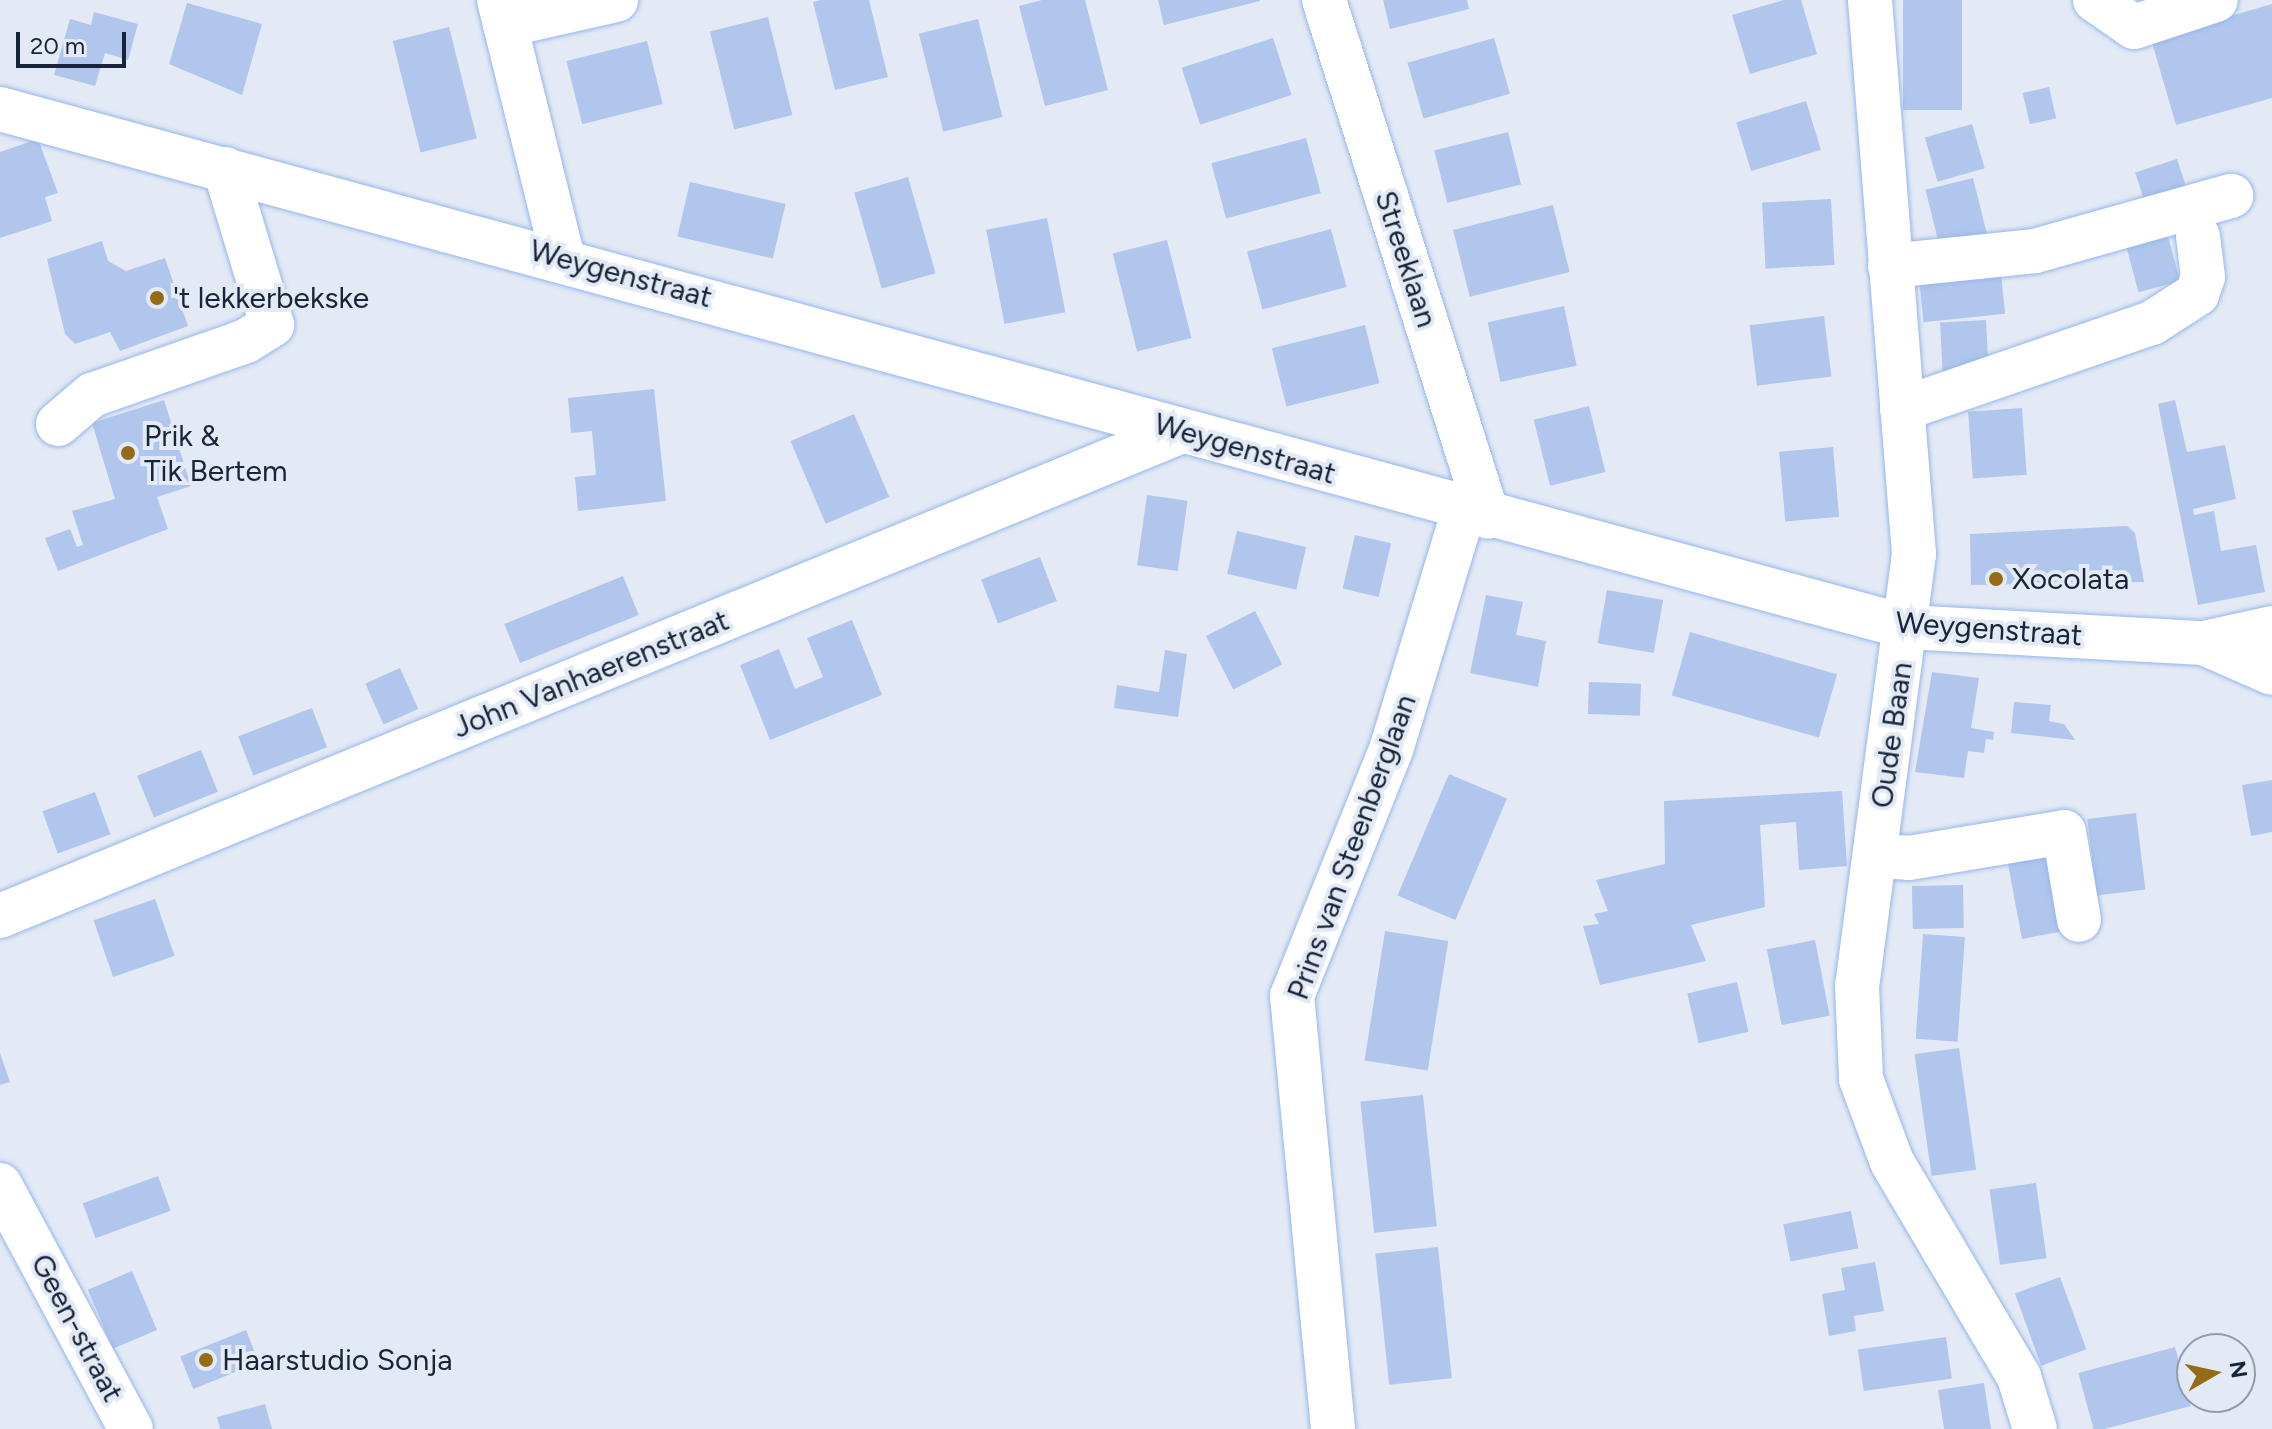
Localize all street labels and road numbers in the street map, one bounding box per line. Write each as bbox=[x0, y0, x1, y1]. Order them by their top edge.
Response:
street label: Streeklaan bbox=[1367, 186, 1445, 332]
street label: Weygenstraat bbox=[526, 232, 716, 316]
street label: Weygenstraat bbox=[1150, 406, 1340, 492]
street label: John Vanhaerenstraat bbox=[448, 602, 734, 746]
street label: Weygenstraat bbox=[1894, 605, 2084, 653]
street label: Oude Baan bbox=[1864, 660, 1920, 810]
street label: Prins van Steenberglaan bbox=[1280, 690, 1424, 1004]
street label: Geen-straat bbox=[23, 1248, 131, 1408]

